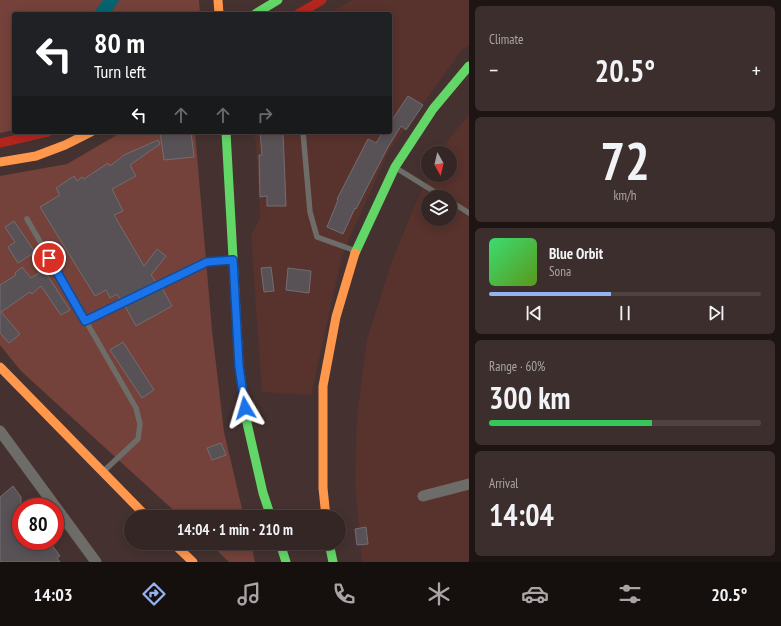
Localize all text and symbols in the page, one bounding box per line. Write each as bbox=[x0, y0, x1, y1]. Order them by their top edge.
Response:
text: 80 m bbox=[94, 24, 145, 61]
icon: left bbox=[28, 28, 80, 80]
text: Climate bbox=[489, 31, 523, 48]
text: 20.5° bbox=[595, 51, 655, 90]
text: − bbox=[489, 56, 498, 84]
text: + bbox=[752, 56, 761, 84]
text: Turn left bbox=[94, 60, 146, 83]
icon: left bbox=[128, 104, 150, 126]
icon: ahead bbox=[170, 104, 192, 126]
icon: ahead bbox=[212, 104, 234, 126]
icon: right bbox=[254, 104, 276, 126]
text: 72 bbox=[600, 127, 650, 194]
north arrow bbox=[421, 146, 457, 182]
map controls bbox=[421, 146, 457, 226]
text: km/h bbox=[613, 187, 637, 204]
button: layers bbox=[421, 190, 457, 226]
pin bbox=[32, 241, 66, 275]
text: Blue Orbit bbox=[549, 244, 603, 263]
icon: arrive bbox=[38, 247, 60, 269]
text: Sona bbox=[549, 263, 571, 280]
icon: previous bbox=[523, 302, 545, 324]
icon: pause bbox=[614, 302, 636, 324]
icon: next bbox=[705, 302, 727, 324]
text: Range · 60% bbox=[489, 358, 545, 375]
text: 300 km bbox=[489, 378, 570, 417]
position arrow bbox=[224, 387, 266, 429]
text: Arrival bbox=[489, 475, 518, 492]
text: 14:04 bbox=[489, 495, 554, 534]
speed limit sign: 80 bbox=[12, 498, 64, 550]
text: 14:04 · 1 min · 210 m bbox=[177, 520, 293, 539]
icon: directions bbox=[140, 580, 168, 608]
icon: music bbox=[235, 580, 263, 608]
icon: phone bbox=[330, 580, 358, 608]
icon: climate bbox=[425, 580, 453, 608]
icon: car bbox=[521, 580, 549, 608]
icon: filters bbox=[616, 580, 644, 608]
text: 14:03 bbox=[34, 583, 73, 606]
text: 20.5° bbox=[711, 583, 747, 606]

